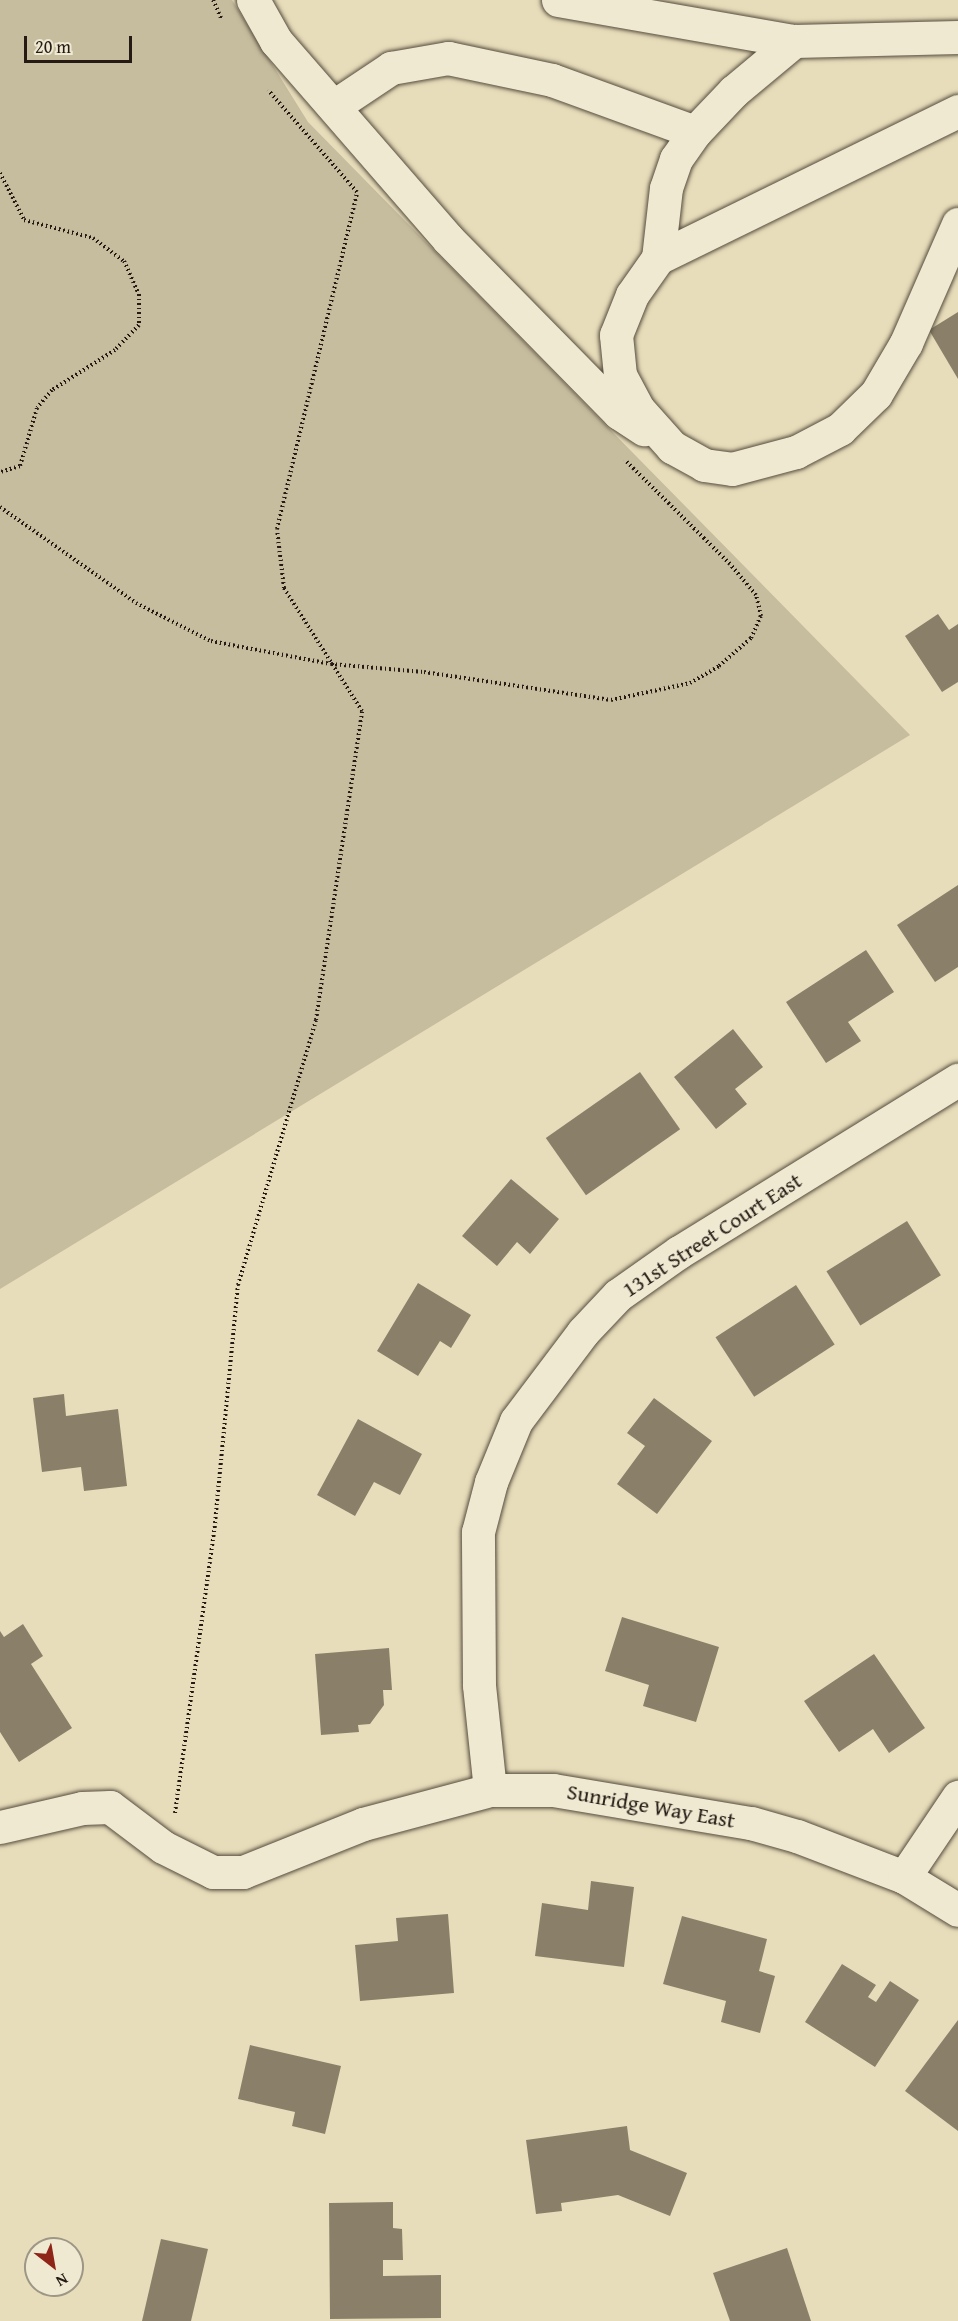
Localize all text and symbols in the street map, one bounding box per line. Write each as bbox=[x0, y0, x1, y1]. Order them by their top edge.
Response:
scale bar bbox=[27, 24, 135, 62]
text: 20 m bbox=[35, 33, 71, 60]
street label: 131st Street Court East bbox=[617, 1167, 807, 1303]
street label: Sunridge Way East bbox=[565, 1778, 737, 1834]
north arrow bbox=[24, 2237, 84, 2297]
text: N bbox=[51, 2268, 73, 2294]

